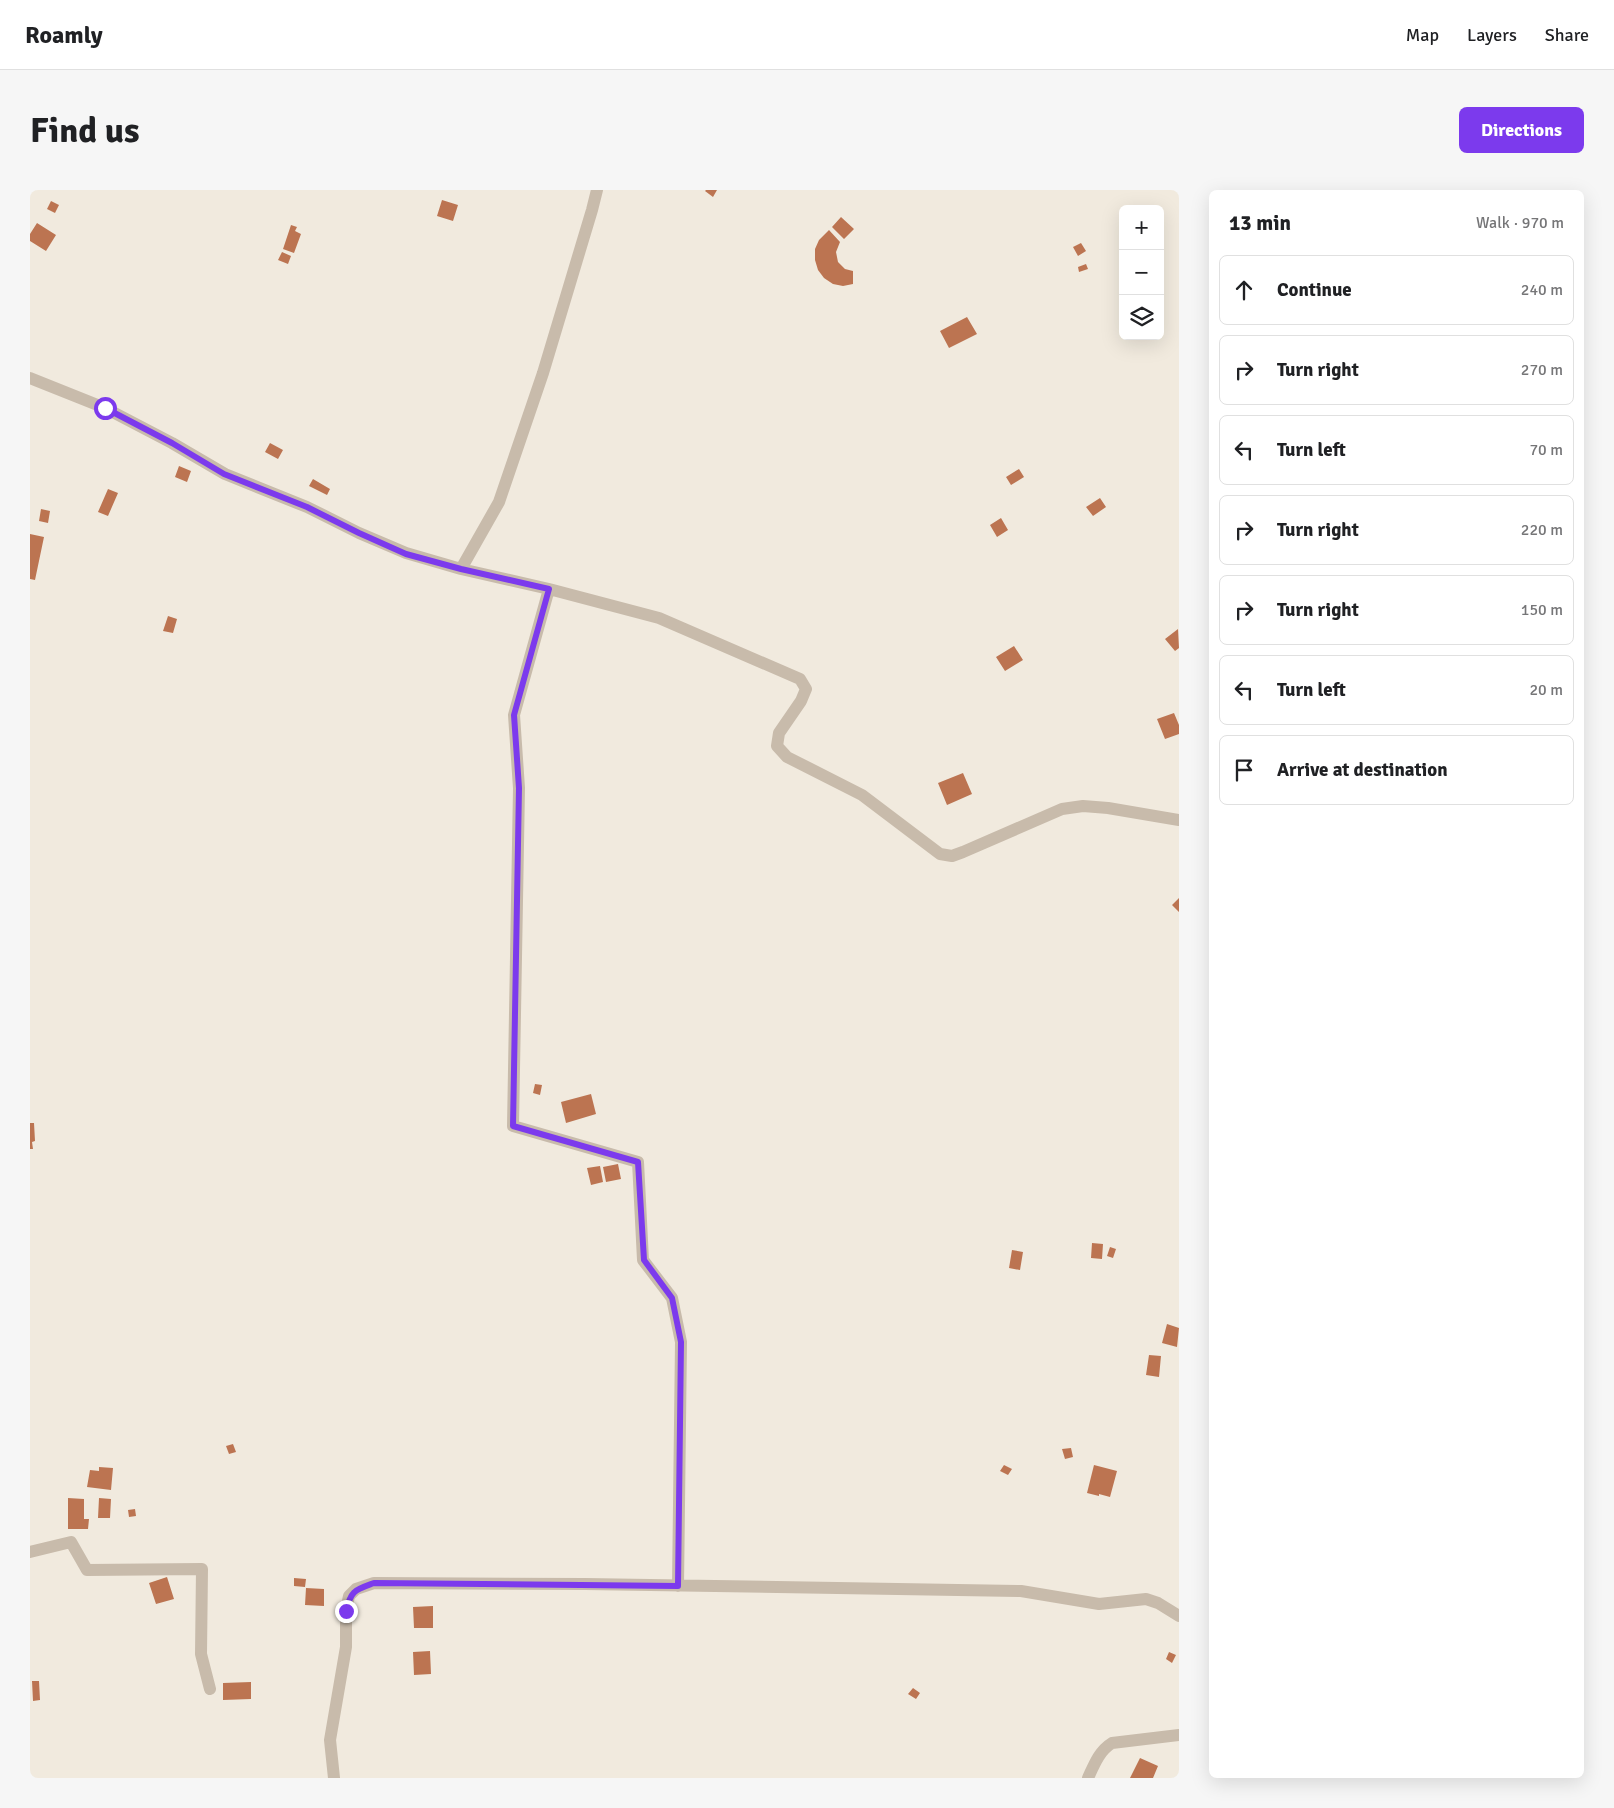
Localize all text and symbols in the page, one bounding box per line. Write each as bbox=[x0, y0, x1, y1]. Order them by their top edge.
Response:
text: Roamly bbox=[25, 20, 103, 50]
text: Map bbox=[1406, 24, 1439, 46]
text: Layers bbox=[1467, 24, 1517, 46]
text: Share bbox=[1545, 24, 1589, 46]
button: Directions bbox=[1459, 107, 1584, 153]
text: Find us bbox=[30, 109, 140, 152]
map controls bbox=[1119, 205, 1164, 340]
button: + bbox=[1119, 205, 1164, 250]
text: 13 min bbox=[1229, 210, 1291, 236]
text: Walk · 970 m bbox=[1476, 213, 1564, 233]
button: − bbox=[1119, 250, 1164, 295]
icon: ahead bbox=[1230, 276, 1258, 304]
text: Continue bbox=[1277, 278, 1352, 302]
text: 240 m bbox=[1521, 280, 1563, 300]
button: layers bbox=[1119, 295, 1164, 340]
icon: right bbox=[1230, 356, 1258, 384]
text: Turn right bbox=[1277, 358, 1359, 382]
text: 270 m bbox=[1521, 360, 1563, 380]
route start bbox=[94, 397, 117, 420]
icon: left bbox=[1230, 436, 1258, 464]
text: Turn left bbox=[1277, 438, 1346, 462]
text: 70 m bbox=[1529, 440, 1563, 460]
icon: right bbox=[1230, 516, 1258, 544]
text: Turn right bbox=[1277, 518, 1359, 542]
text: 220 m bbox=[1521, 520, 1563, 540]
icon: right bbox=[1230, 596, 1258, 624]
text: Turn right bbox=[1277, 598, 1359, 622]
text: 150 m bbox=[1521, 600, 1563, 620]
icon: left bbox=[1230, 676, 1258, 704]
text: Turn left bbox=[1277, 678, 1346, 702]
text: 20 m bbox=[1529, 680, 1563, 700]
icon: arrive bbox=[1230, 756, 1258, 784]
text: Arrive at destination bbox=[1277, 758, 1448, 782]
route end bbox=[335, 1600, 358, 1623]

